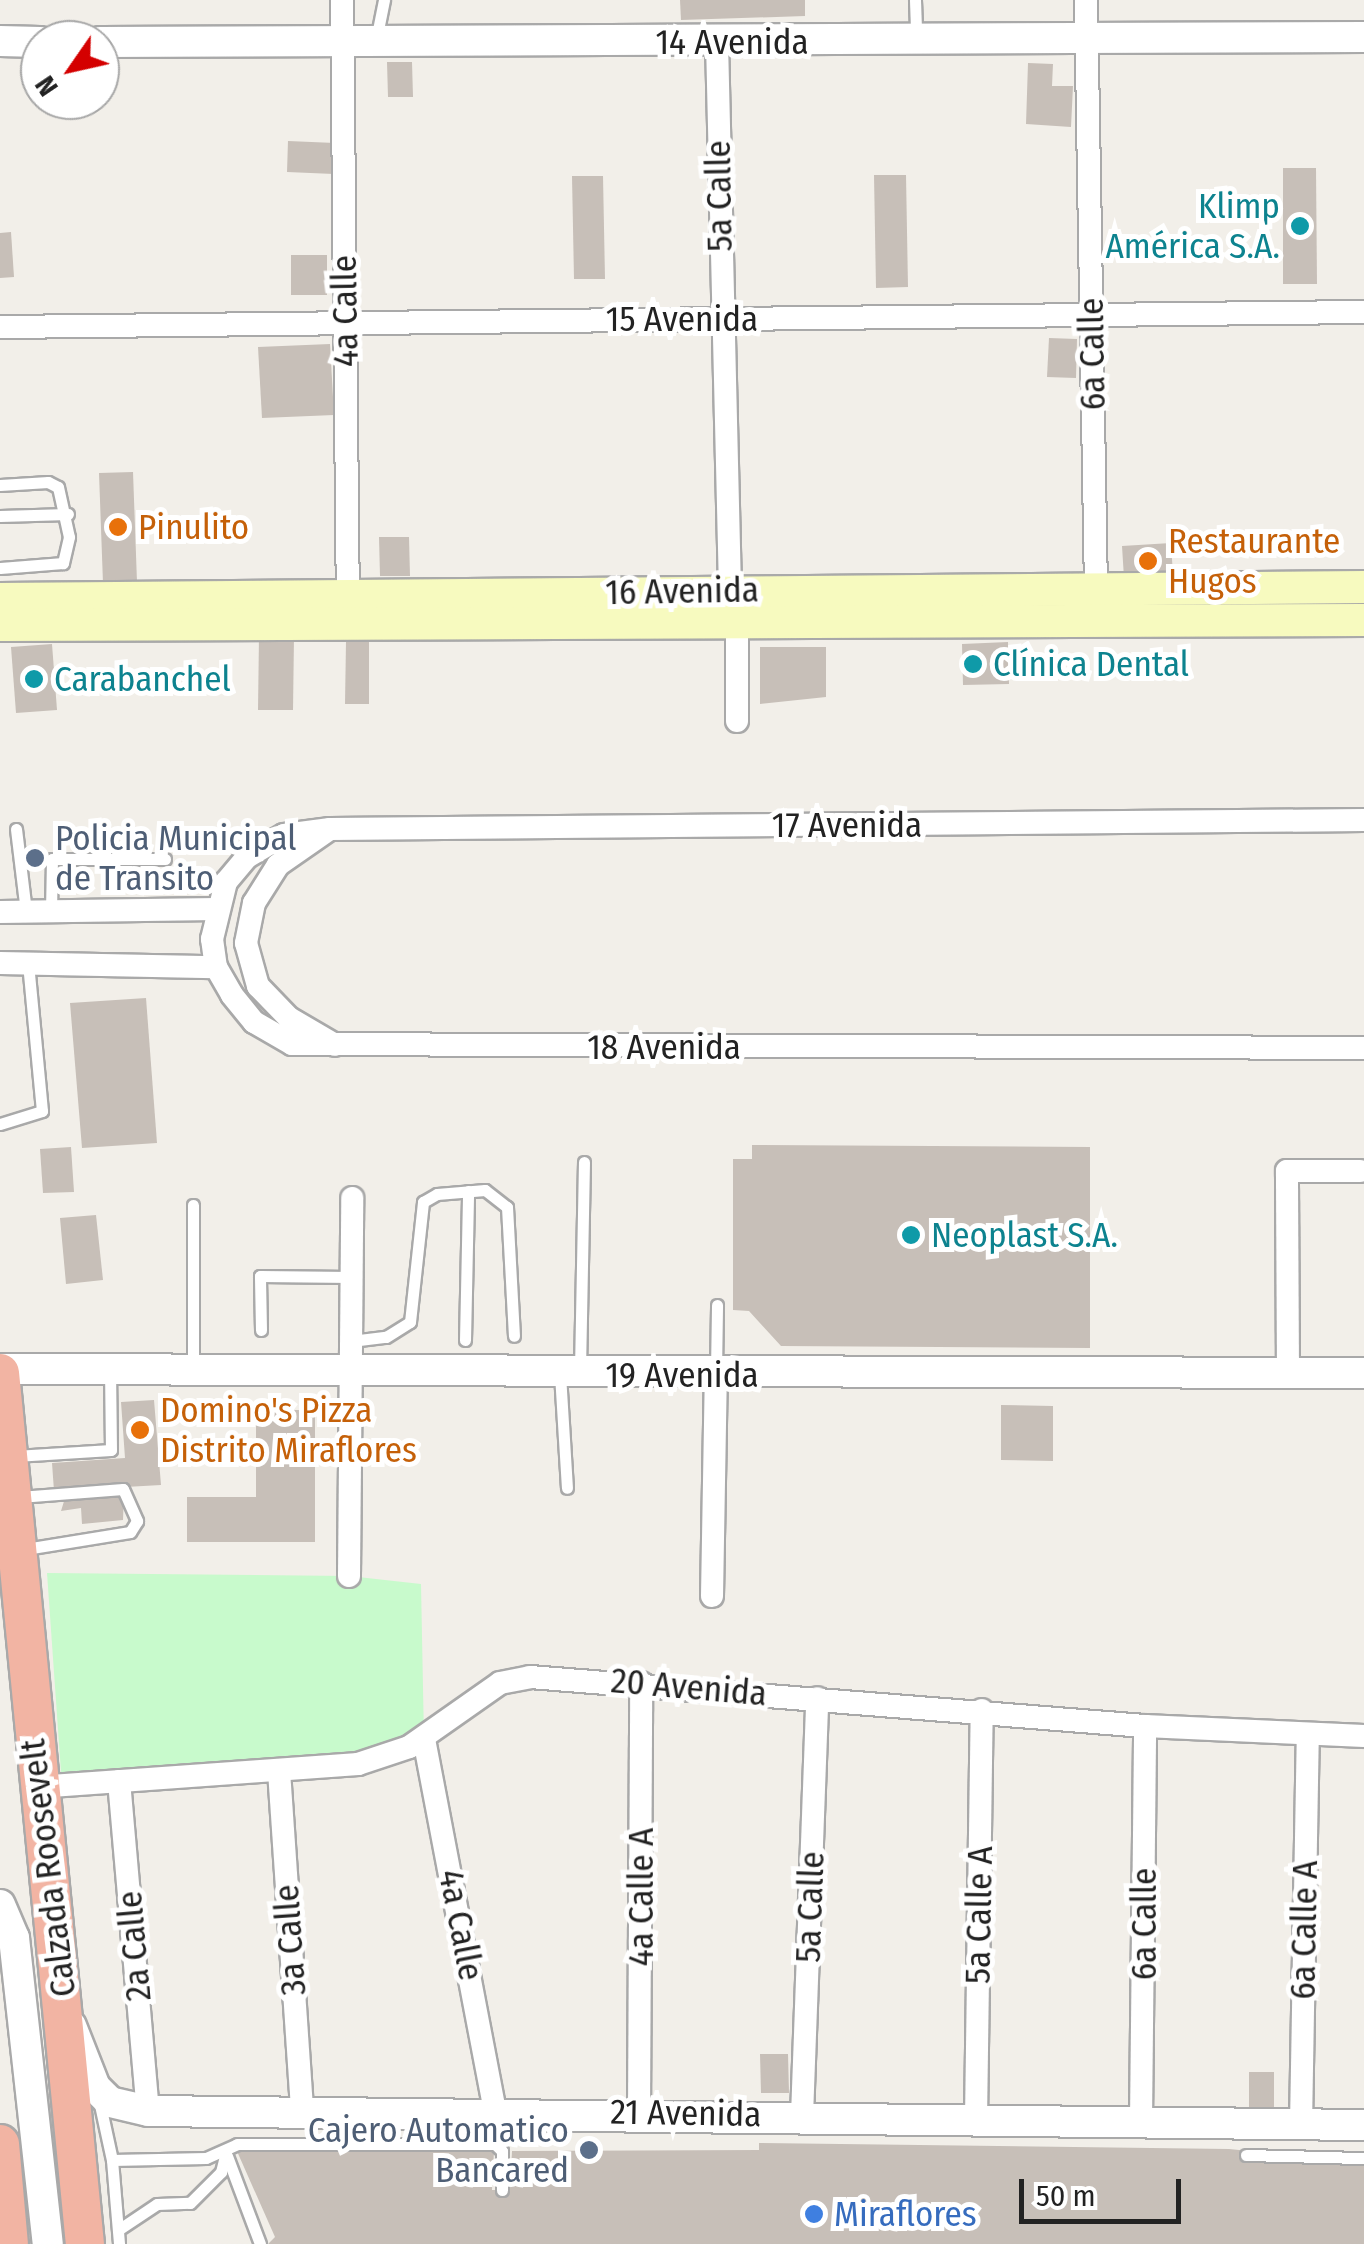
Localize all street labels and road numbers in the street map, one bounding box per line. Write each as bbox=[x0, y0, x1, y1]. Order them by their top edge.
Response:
street label: 14 Avenida bbox=[655, 21, 809, 63]
street label: 5a Calle bbox=[697, 140, 741, 252]
street label: 4a Calle bbox=[323, 255, 367, 367]
street label: 6a Calle bbox=[1070, 297, 1114, 411]
street label: 15 Avenida bbox=[606, 298, 758, 340]
street label: 16 Avenida bbox=[605, 569, 759, 613]
street label: 17 Avenida bbox=[772, 804, 922, 846]
street label: 18 Avenida bbox=[587, 1026, 741, 1068]
street label: 19 Avenida bbox=[605, 1354, 759, 1396]
street label: 20 Avenida bbox=[609, 1659, 769, 1715]
street label: Calzada Roosevelt bbox=[11, 1737, 85, 1999]
street label: 4a Calle A bbox=[620, 1828, 662, 1966]
street label: 5a Calle A bbox=[957, 1846, 1001, 1984]
street label: 5a Calle bbox=[787, 1851, 833, 1963]
street label: 6a Calle A bbox=[1282, 1860, 1326, 2000]
street label: 4a Calle bbox=[430, 1866, 492, 1984]
street label: 6a Calle bbox=[1123, 1868, 1165, 1980]
street label: 3a Calle bbox=[265, 1883, 315, 1997]
street label: 2a Calle bbox=[108, 1889, 160, 2003]
street label: 21 Avenida bbox=[610, 2091, 762, 2135]

